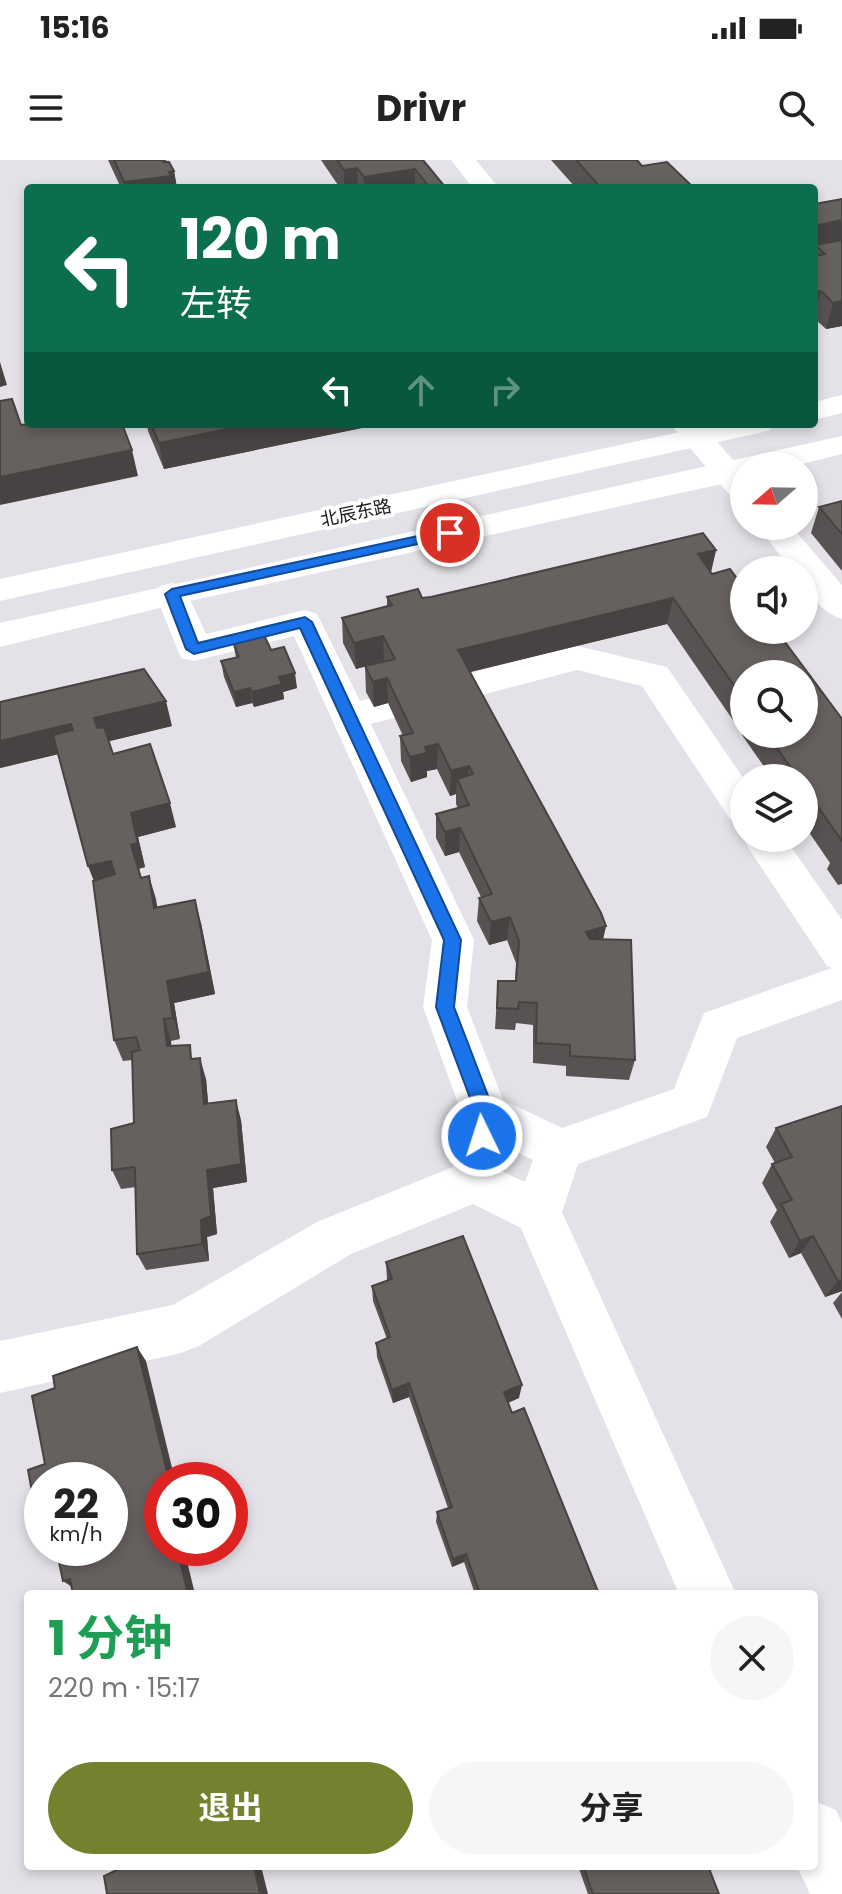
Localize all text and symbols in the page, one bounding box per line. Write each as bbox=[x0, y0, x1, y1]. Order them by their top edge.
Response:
text: 15:16 bbox=[40, 6, 110, 49]
text: Drivr bbox=[376, 83, 466, 134]
icon: menu bbox=[24, 86, 68, 130]
icon: search bbox=[774, 86, 818, 130]
text: 120 m bbox=[180, 200, 341, 279]
icon: left bbox=[48, 216, 152, 320]
text: 左转 bbox=[180, 278, 252, 329]
icon: left bbox=[315, 368, 359, 412]
icon: ahead bbox=[399, 368, 443, 412]
icon: right bbox=[483, 368, 527, 412]
north arrow bbox=[730, 452, 818, 540]
map controls bbox=[730, 452, 818, 852]
street label: 北辰东路 bbox=[318, 493, 394, 532]
pin bbox=[416, 499, 484, 567]
icon: arrive bbox=[428, 511, 472, 555]
button: sound bbox=[730, 556, 818, 644]
button: search bbox=[730, 660, 818, 748]
button: layers bbox=[730, 764, 818, 852]
position arrow bbox=[440, 1094, 524, 1178]
speed limit sign: 30 bbox=[144, 1462, 248, 1566]
text: 22 bbox=[53, 1476, 99, 1532]
text: km/h bbox=[49, 1520, 103, 1548]
text: 1 分钟 bbox=[48, 1605, 172, 1672]
button: close bbox=[710, 1616, 794, 1700]
text: 220 m · 15:17 bbox=[48, 1670, 200, 1706]
button: 退出 bbox=[48, 1762, 413, 1854]
button: 分享 bbox=[429, 1762, 794, 1854]

